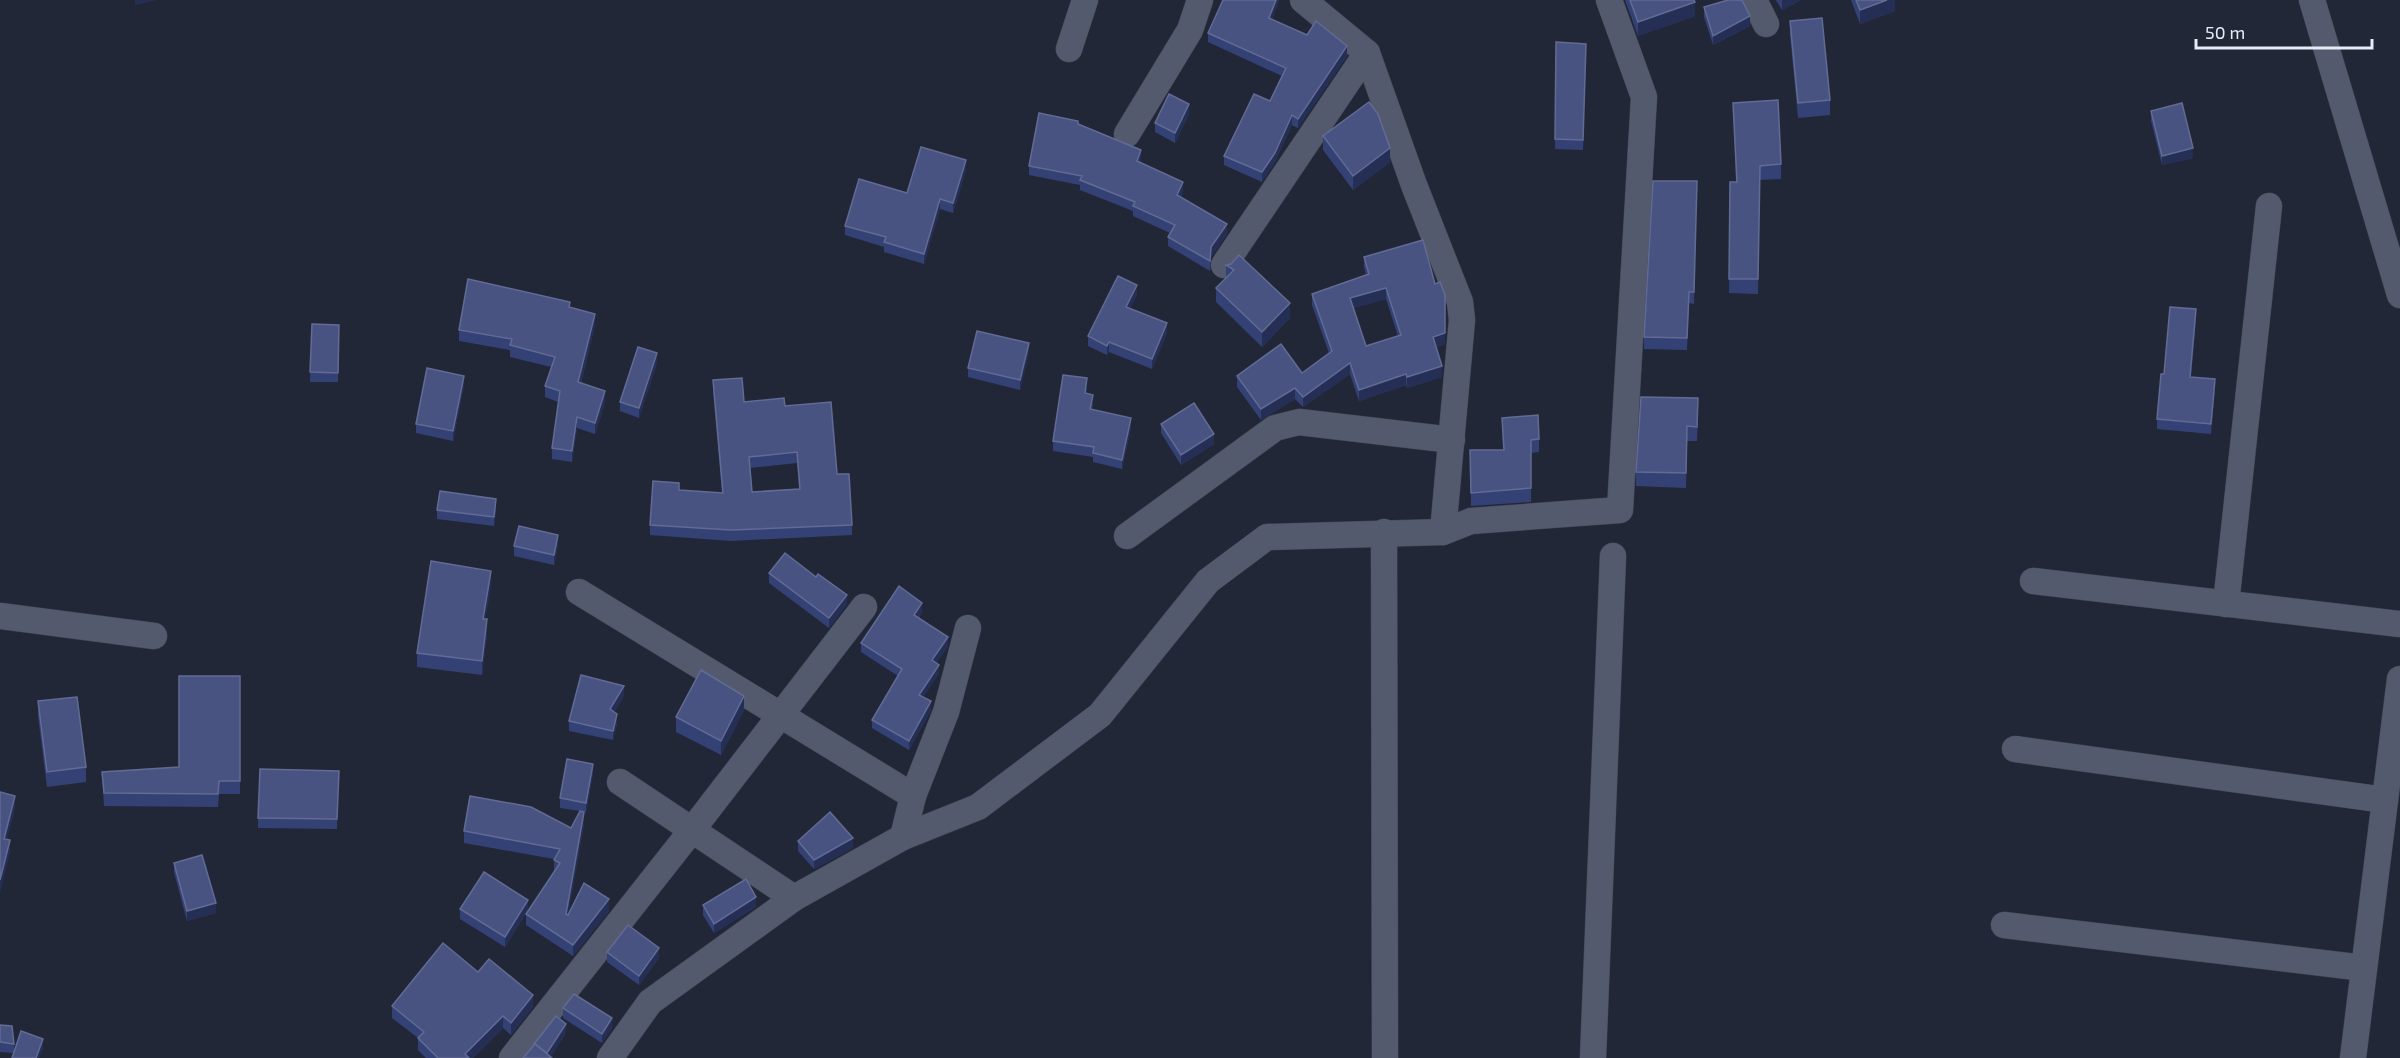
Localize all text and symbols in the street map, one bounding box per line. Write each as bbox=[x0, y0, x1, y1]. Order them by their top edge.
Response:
scale bar bbox=[2196, 12, 2372, 50]
text: 50 m bbox=[2205, 21, 2245, 43]

